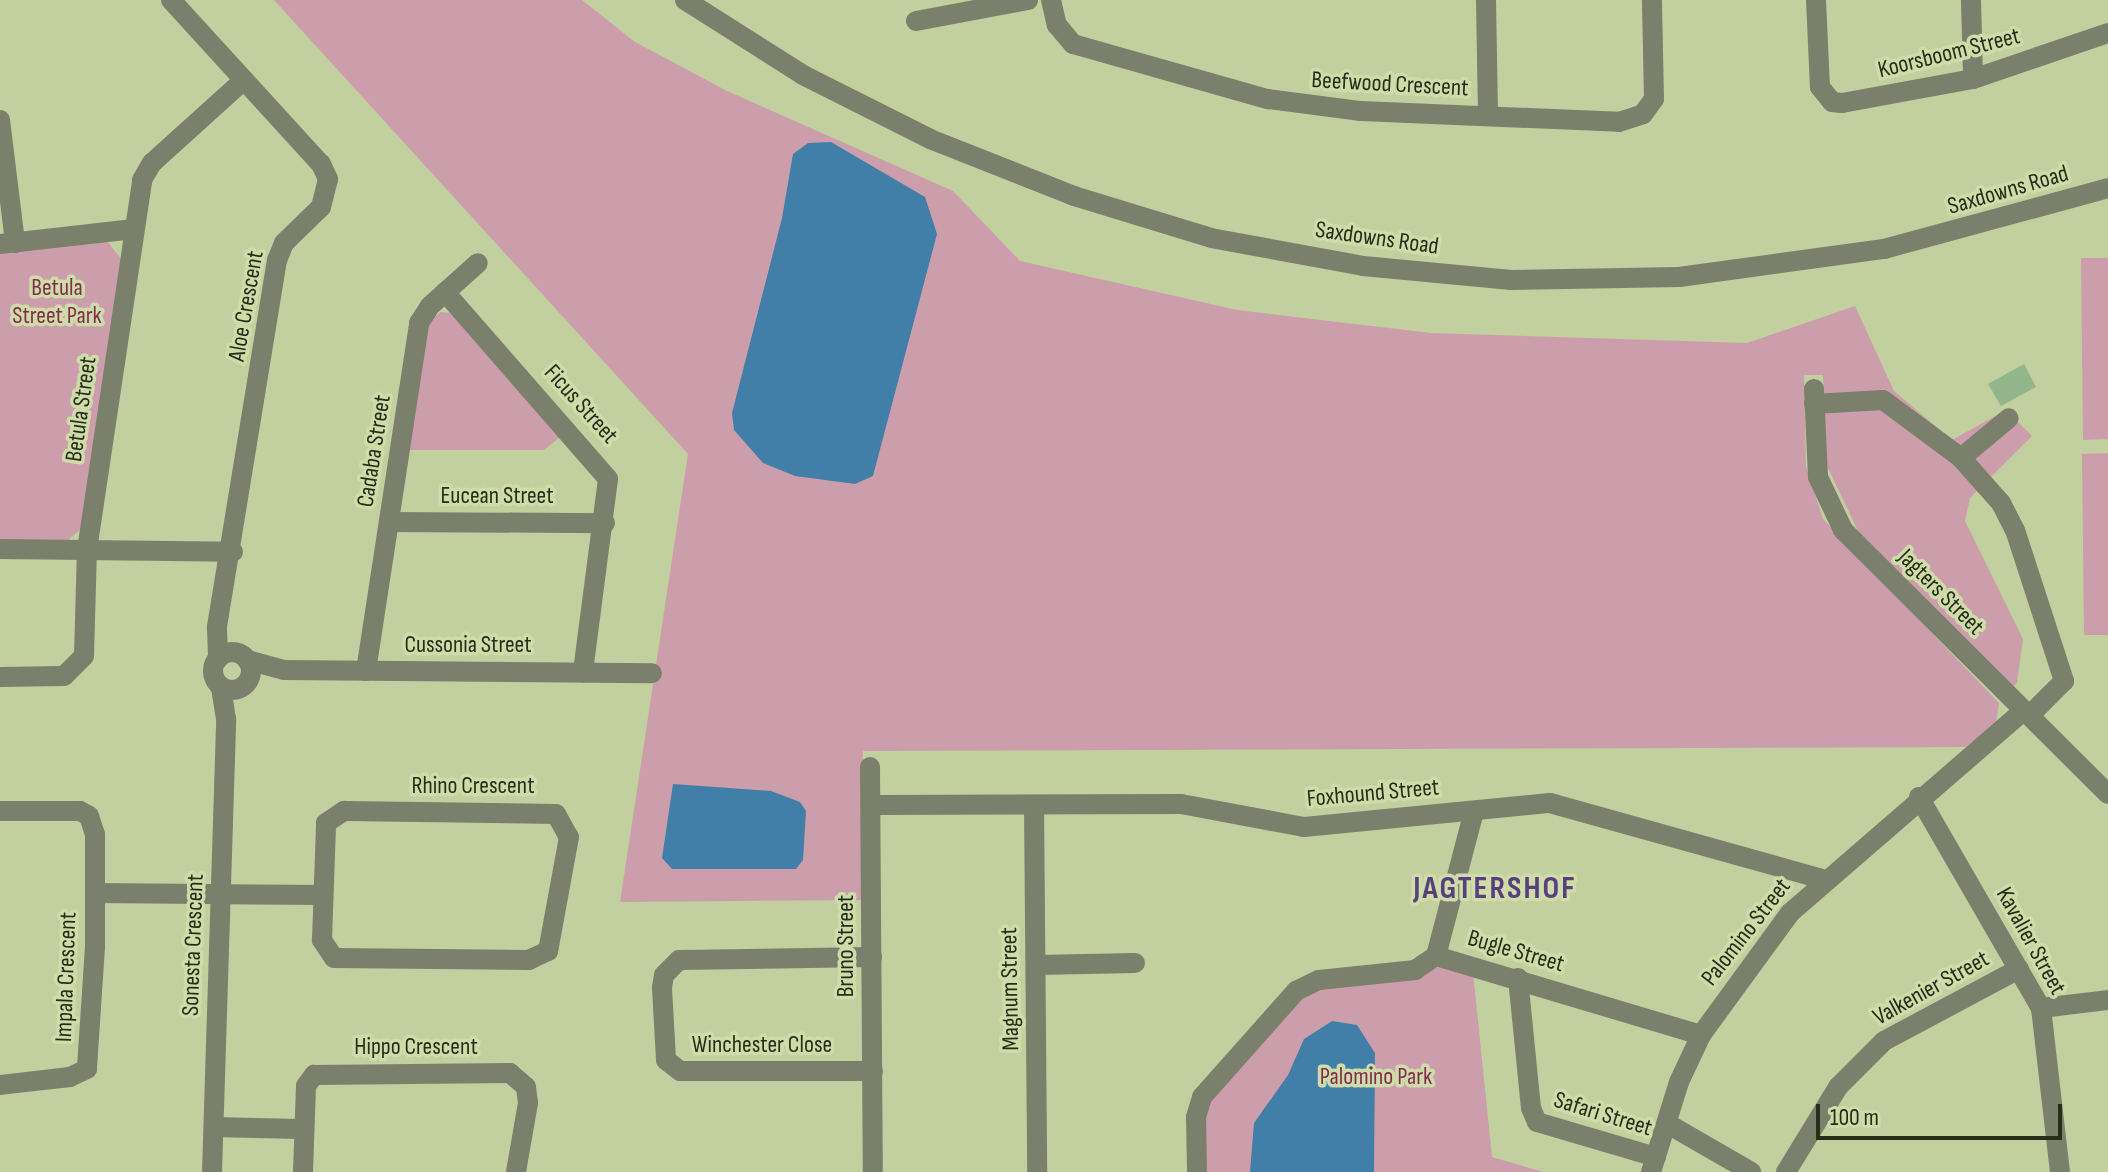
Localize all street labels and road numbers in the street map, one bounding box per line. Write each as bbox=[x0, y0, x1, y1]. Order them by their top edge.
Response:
street label: Koorsboom Street bbox=[1875, 21, 2023, 85]
street label: Beefwood Crescent bbox=[1311, 66, 1469, 102]
street label: Saxdowns Road bbox=[1944, 159, 2072, 221]
street label: Saxdowns Road bbox=[1314, 215, 1440, 261]
street label: Aloe Crescent bbox=[222, 248, 270, 364]
street label: Betula Street bbox=[59, 355, 103, 463]
street label: Ficus Street bbox=[538, 358, 624, 450]
street label: Cadaba Street bbox=[351, 393, 397, 509]
street label: Eucean Street bbox=[440, 482, 554, 510]
street label: Jagters Street bbox=[1892, 543, 1990, 641]
street label: Cussonia Street bbox=[405, 631, 531, 659]
street label: Rhino Crescent bbox=[411, 772, 535, 800]
street label: Foxhound Street bbox=[1306, 773, 1440, 813]
street label: Sonesta Crescent bbox=[176, 873, 210, 1017]
street label: Palomino Street bbox=[1695, 873, 1797, 991]
street label: Kavalier Street bbox=[1990, 882, 2072, 1000]
street label: Bruno Street bbox=[832, 895, 860, 997]
street label: Impala Crescent bbox=[49, 911, 83, 1043]
street label: Bugle Street bbox=[1465, 924, 1567, 978]
street label: Magnum Street bbox=[995, 927, 1025, 1051]
street label: Valkenier Street bbox=[1868, 944, 1994, 1032]
street label: Winchester Close bbox=[692, 1031, 832, 1059]
street label: Hippo Crescent bbox=[354, 1033, 478, 1061]
street label: Safari Street bbox=[1550, 1085, 1656, 1143]

